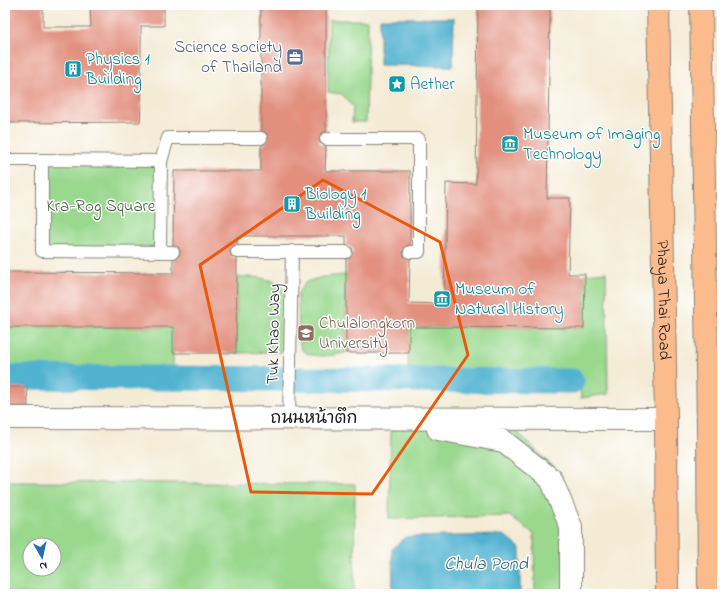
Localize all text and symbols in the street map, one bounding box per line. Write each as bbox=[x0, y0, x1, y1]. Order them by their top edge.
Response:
place label: Science society of Thailand bbox=[174, 35, 282, 80]
place label: Physics 1 Building bbox=[85, 47, 151, 94]
office icon: Science society of Thailand bbox=[285, 47, 305, 67]
building icon: Physics 1 Building bbox=[63, 59, 83, 79]
place label: Aether bbox=[410, 72, 455, 97]
place icon: Aether bbox=[387, 74, 407, 94]
place label: Museum of Imaging Technology bbox=[523, 122, 660, 169]
museum icon: Museum of Imaging Technology bbox=[500, 134, 520, 154]
place label: Biology 1 Building bbox=[304, 182, 367, 229]
park label: Kra-Rog Square bbox=[47, 194, 156, 221]
building icon: Biology 1 Building bbox=[282, 194, 302, 214]
street label: Phaya Thai Road bbox=[650, 240, 677, 361]
place label: Museum of Natural History bbox=[455, 277, 563, 323]
street label: Tuk Khao Way bbox=[261, 284, 288, 384]
museum icon: Museum of Natural History bbox=[432, 289, 452, 309]
place label: Chulalongkorn University bbox=[319, 311, 415, 357]
school or university icon: Chulalongkorn University bbox=[296, 323, 316, 343]
street label: ถนนหน้าตึก bbox=[271, 406, 357, 431]
north arrow bbox=[22, 537, 62, 577]
water label: Chula Pond bbox=[444, 552, 529, 578]
text: N bbox=[38, 557, 48, 574]

